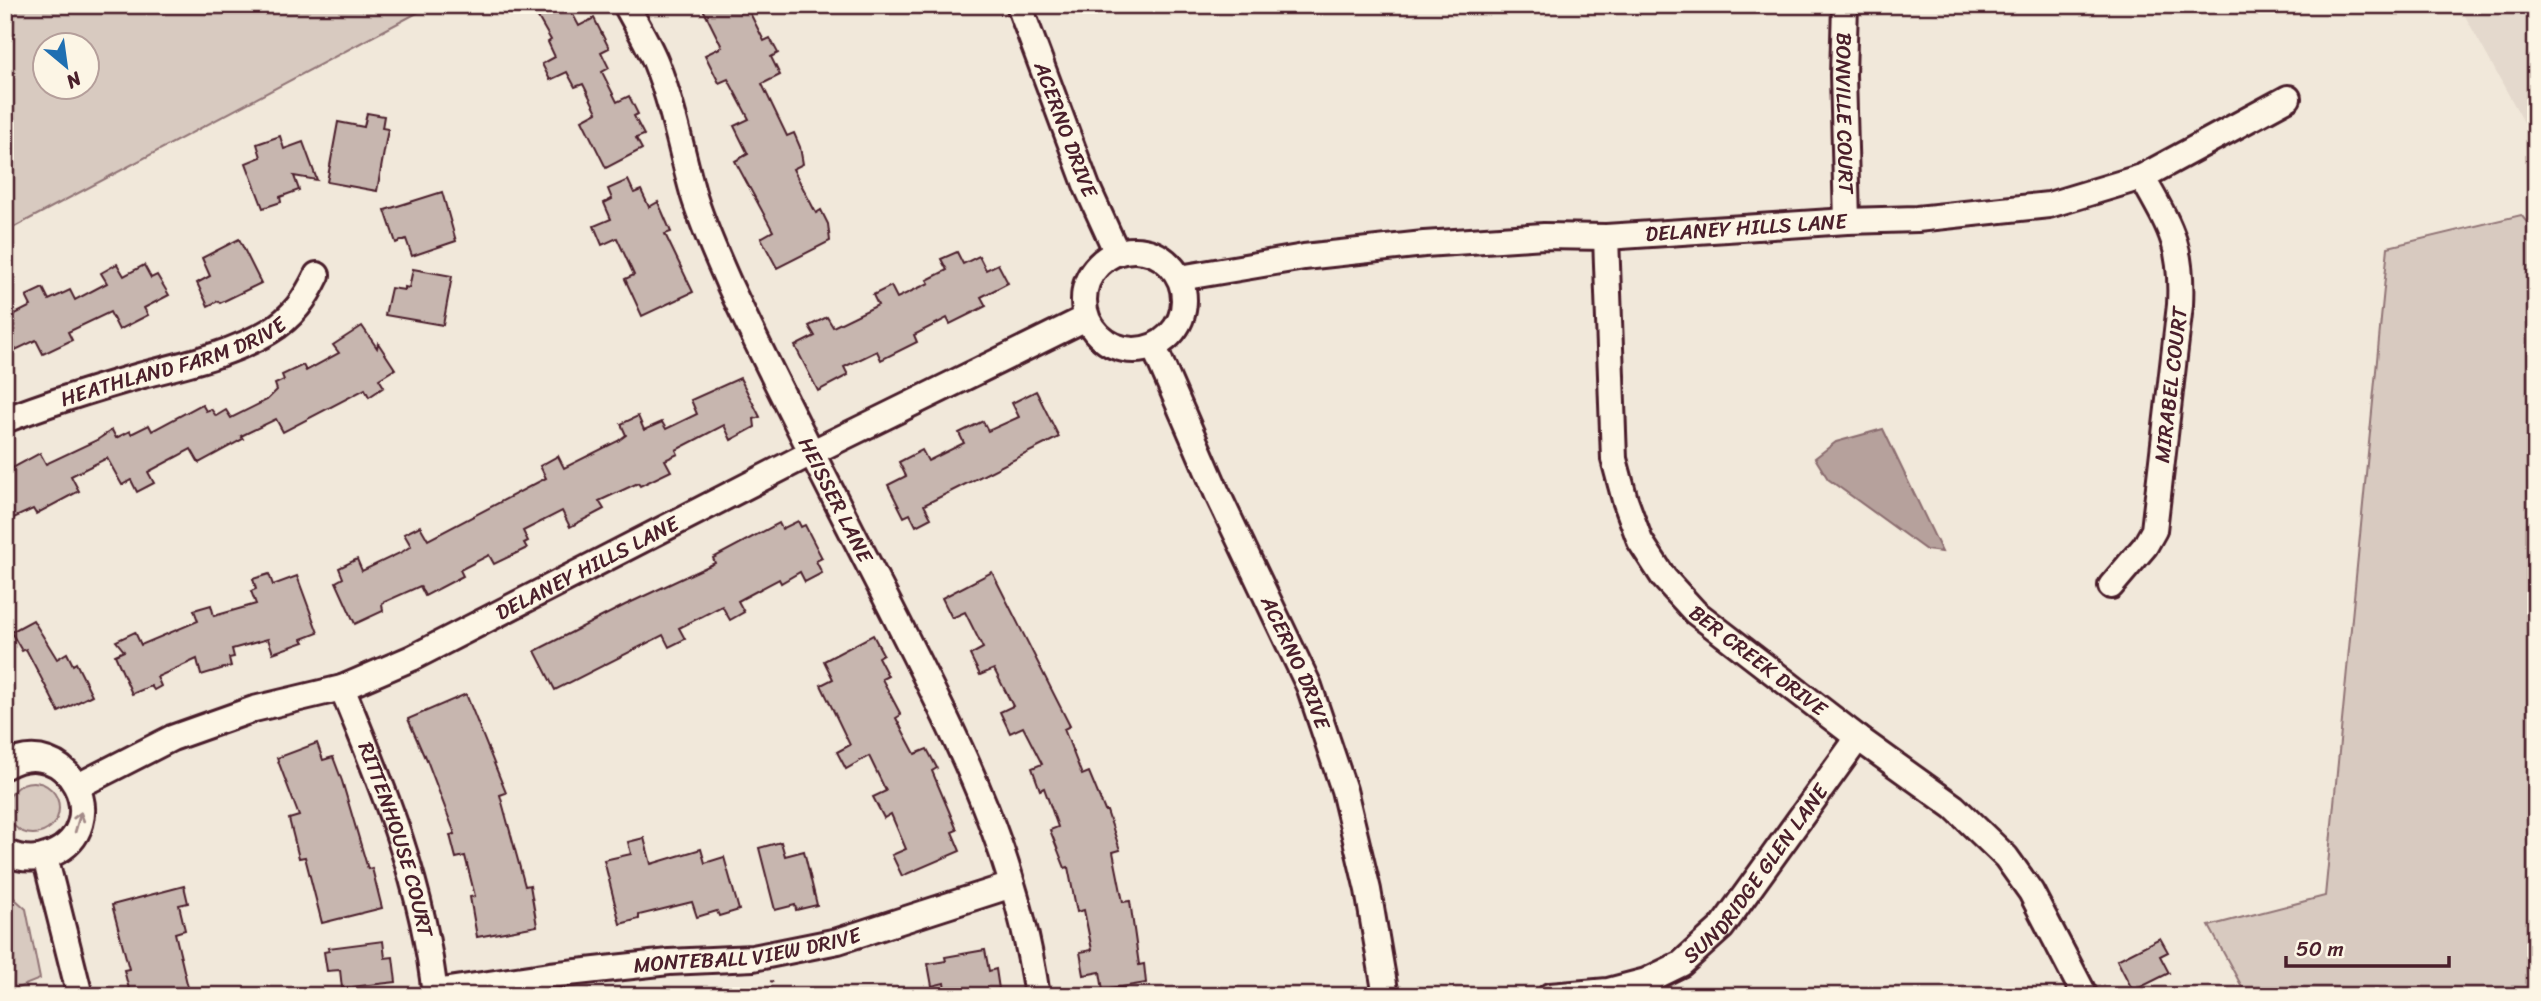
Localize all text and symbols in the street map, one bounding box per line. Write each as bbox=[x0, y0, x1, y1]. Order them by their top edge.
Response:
north arrow bbox=[32, 32, 102, 102]
street label: BONVILLE COURT bbox=[1824, 32, 1865, 196]
street label: ACERNO DRIVE bbox=[1022, 55, 1109, 205]
text: N bbox=[60, 62, 89, 98]
street label: DELANEY HILLS LANE bbox=[1644, 202, 1849, 253]
street label: MIRABEL COURT bbox=[2143, 303, 2199, 465]
street label: HEATHLAND FARM DRIVE bbox=[55, 306, 296, 418]
street label: HEISSER LANE bbox=[787, 430, 884, 571]
street label: DELANEY HILLS LANE bbox=[489, 504, 687, 631]
street label: ACERNO DRIVE bbox=[1249, 588, 1342, 736]
street label: BER CREEK DRIVE bbox=[1680, 595, 1837, 728]
street label: RITTENHOUSE COURT bbox=[347, 736, 445, 942]
street label: SUNDRIDGE GLEN LANE bbox=[1674, 775, 1839, 973]
one-way arrow bbox=[73, 812, 86, 834]
street label: MONTEBALL VIEW DRIVE bbox=[631, 915, 867, 985]
scale bar bbox=[2286, 924, 2448, 968]
text: 50 m bbox=[2296, 930, 2344, 968]

